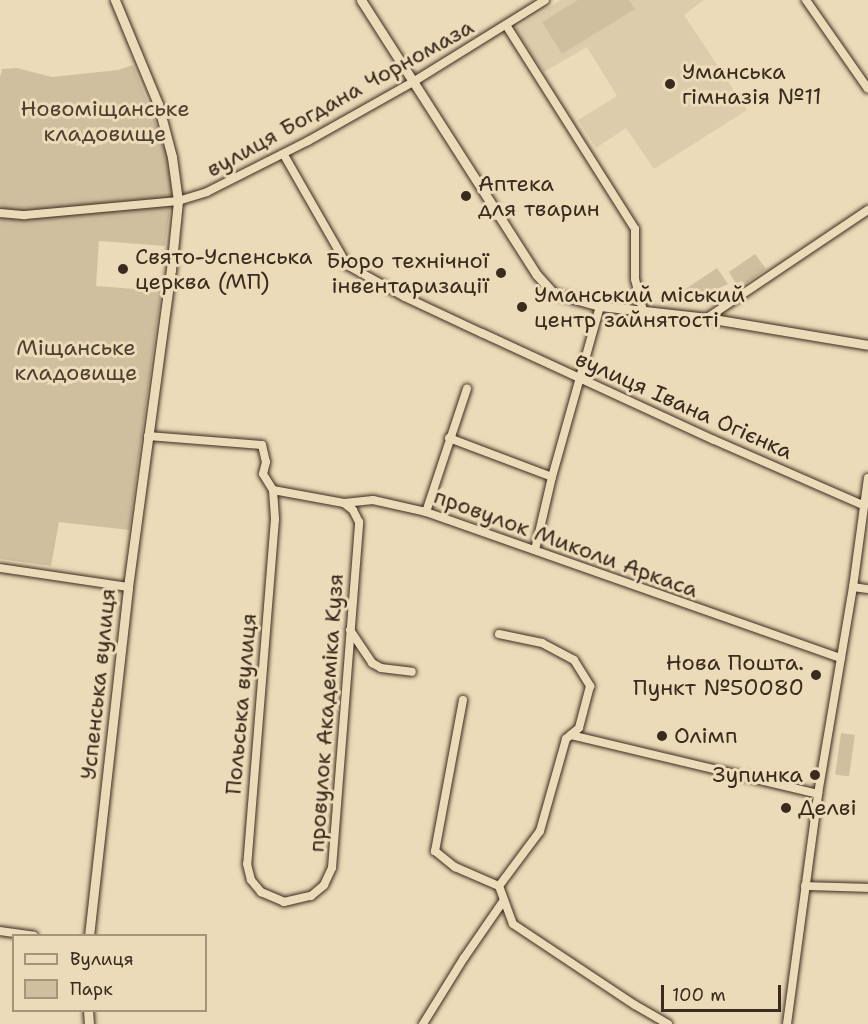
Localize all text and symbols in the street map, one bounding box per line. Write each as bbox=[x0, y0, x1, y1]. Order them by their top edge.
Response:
street label: вулиця Богдана Чорномаза bbox=[202, 13, 478, 183]
place label: Уманська гімназія №11 bbox=[682, 58, 822, 110]
marker: Уманська гімназія №11 bbox=[663, 77, 677, 91]
park label: Новоміщанське кладовище bbox=[20, 95, 190, 146]
place label: Аптека для тварин bbox=[478, 170, 600, 222]
marker: Аптека для тварин bbox=[459, 189, 473, 203]
place label: Свято-Успенська церква (МП) bbox=[135, 243, 312, 294]
place label: Бюро технічної інвентаризації bbox=[326, 247, 489, 298]
marker: Свято-Успенська церква (МП) bbox=[116, 262, 130, 276]
marker: Бюро технічної інвентаризації bbox=[494, 266, 508, 280]
place label: Уманський міський центр зайнятості bbox=[534, 281, 745, 332]
marker: Уманський міський центр зайнятості bbox=[515, 300, 529, 314]
park label: Міщанське кладовище bbox=[14, 334, 138, 386]
street label: вулиця Івана Огієнка bbox=[571, 345, 797, 465]
street label: провулок Миколи Аркаса bbox=[430, 483, 702, 603]
street label: провулок Академіка Кузя bbox=[303, 573, 349, 853]
street label: Успенська вулиця bbox=[75, 587, 121, 781]
street label: Польська вулиця bbox=[220, 612, 262, 796]
place label: Нова Пошта. Пункт №50080 bbox=[633, 649, 804, 700]
marker: Нова Пошта. Пункт №50080 bbox=[809, 668, 823, 682]
place label: Олімп bbox=[674, 723, 738, 749]
marker: Олімп bbox=[655, 729, 669, 743]
place label: Зупинка bbox=[712, 762, 803, 788]
marker: Зупинка bbox=[808, 768, 822, 782]
place label: Делві bbox=[798, 795, 857, 821]
marker: Делві bbox=[779, 801, 793, 815]
legend bbox=[12, 934, 207, 1012]
text: Вулиця bbox=[70, 947, 134, 971]
scale bar bbox=[664, 973, 784, 1011]
text: Парк bbox=[70, 977, 113, 1001]
text: 100 m bbox=[672, 983, 726, 1007]

